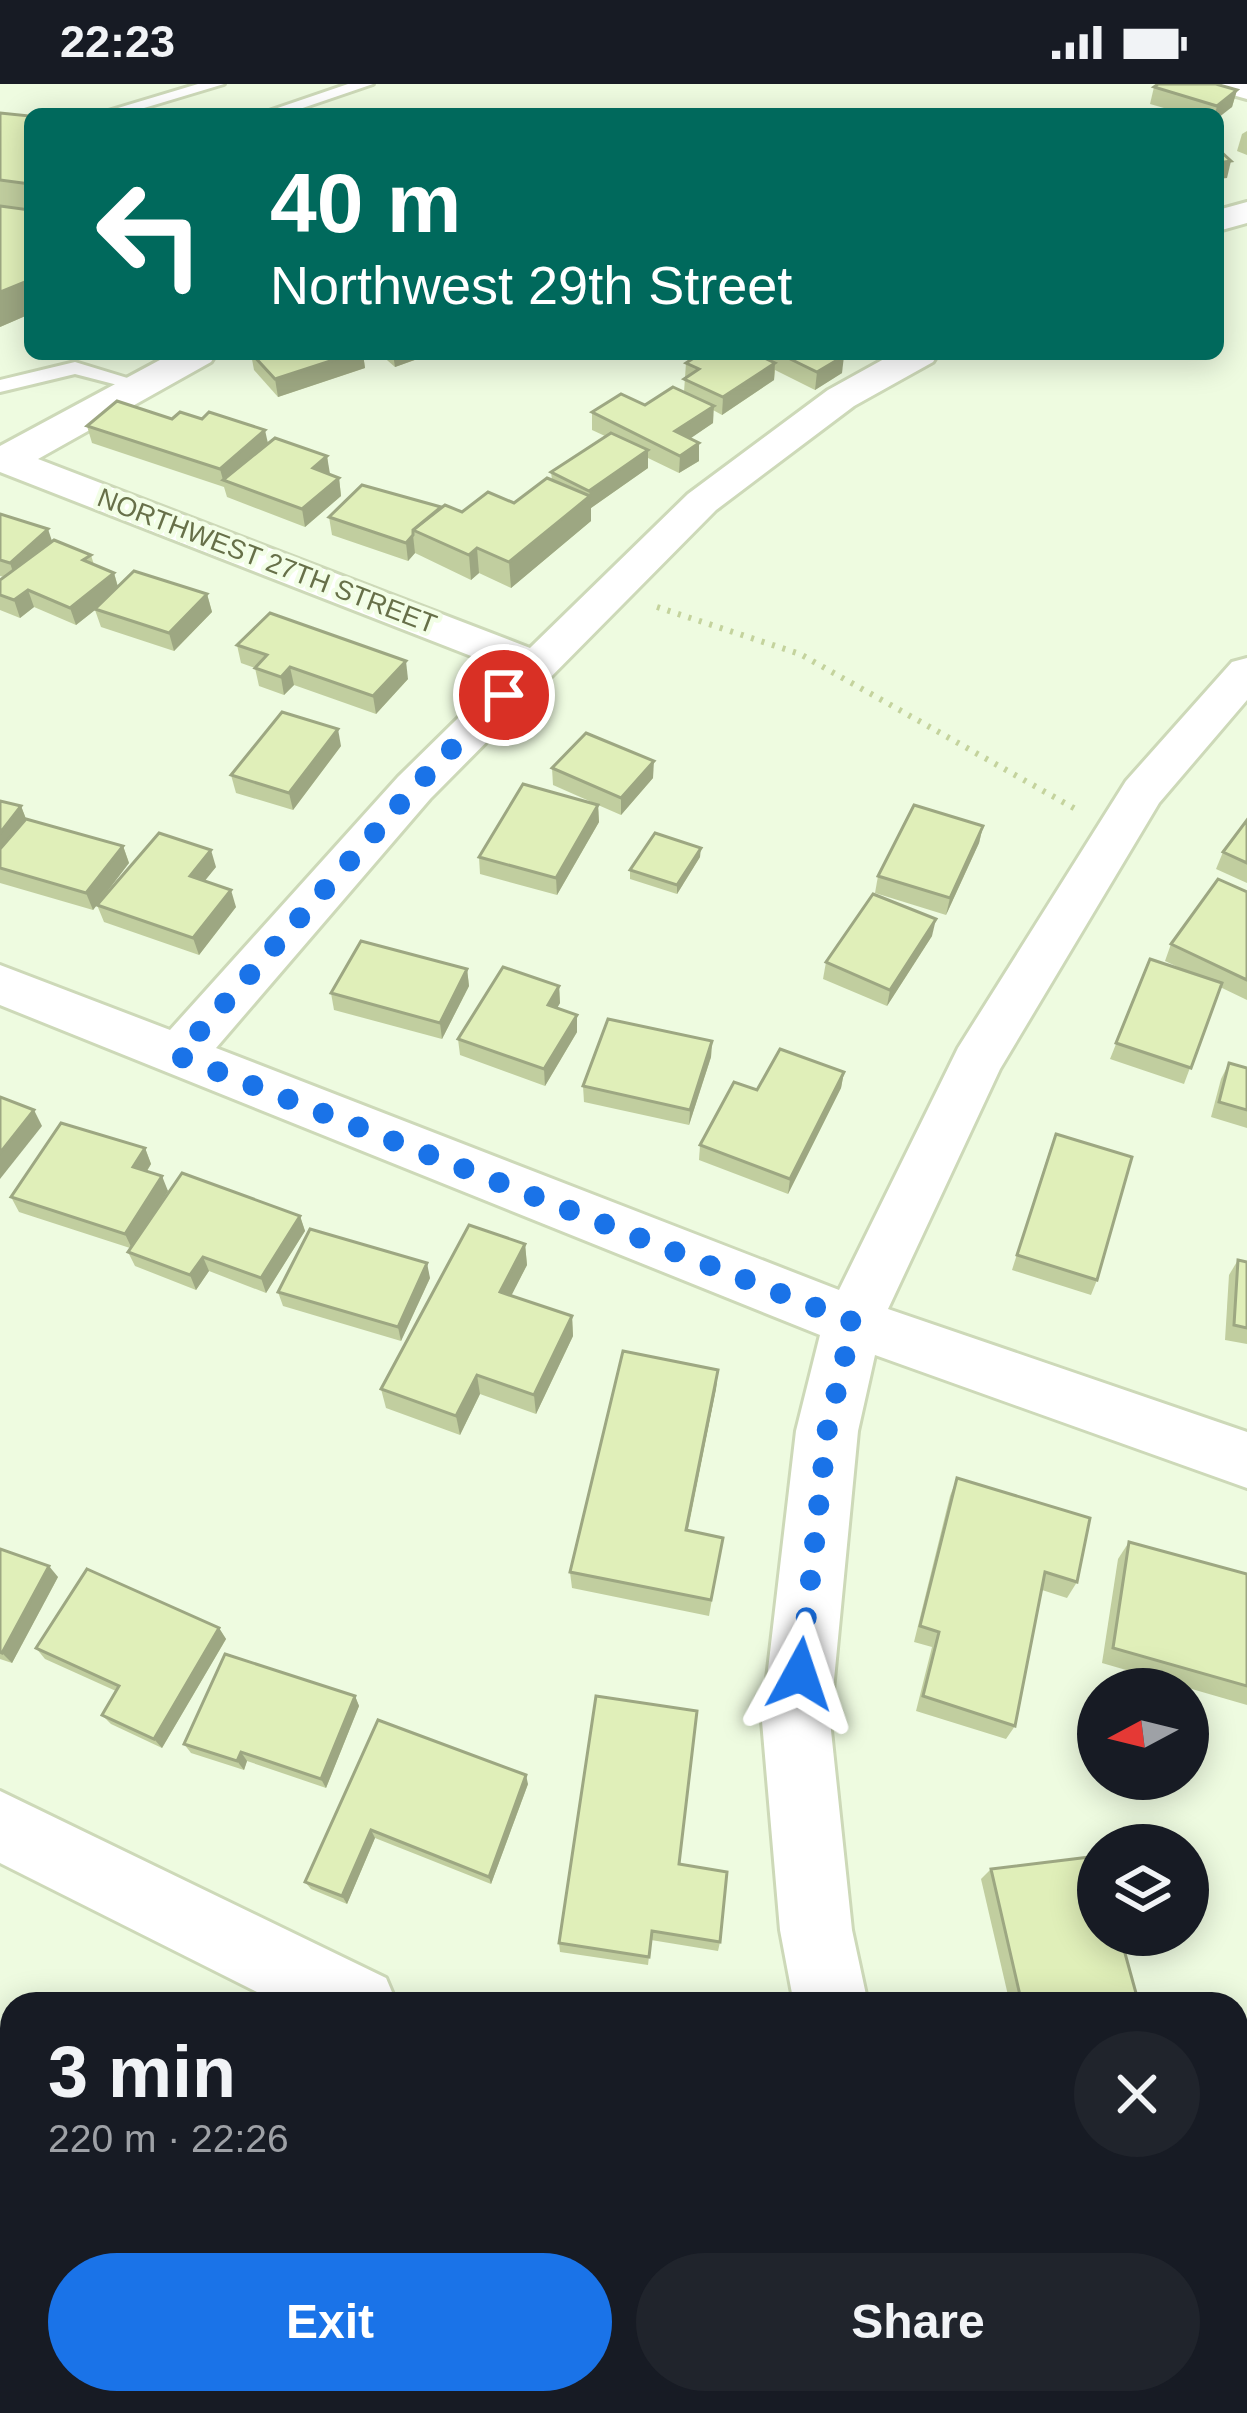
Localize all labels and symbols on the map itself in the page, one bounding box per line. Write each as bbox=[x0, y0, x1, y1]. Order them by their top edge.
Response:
street label: NORTHWEST 27TH STREET bbox=[93, 482, 441, 640]
pin bbox=[453, 644, 555, 746]
position arrow bbox=[737, 1611, 863, 1737]
north arrow bbox=[1077, 1668, 1209, 1800]

